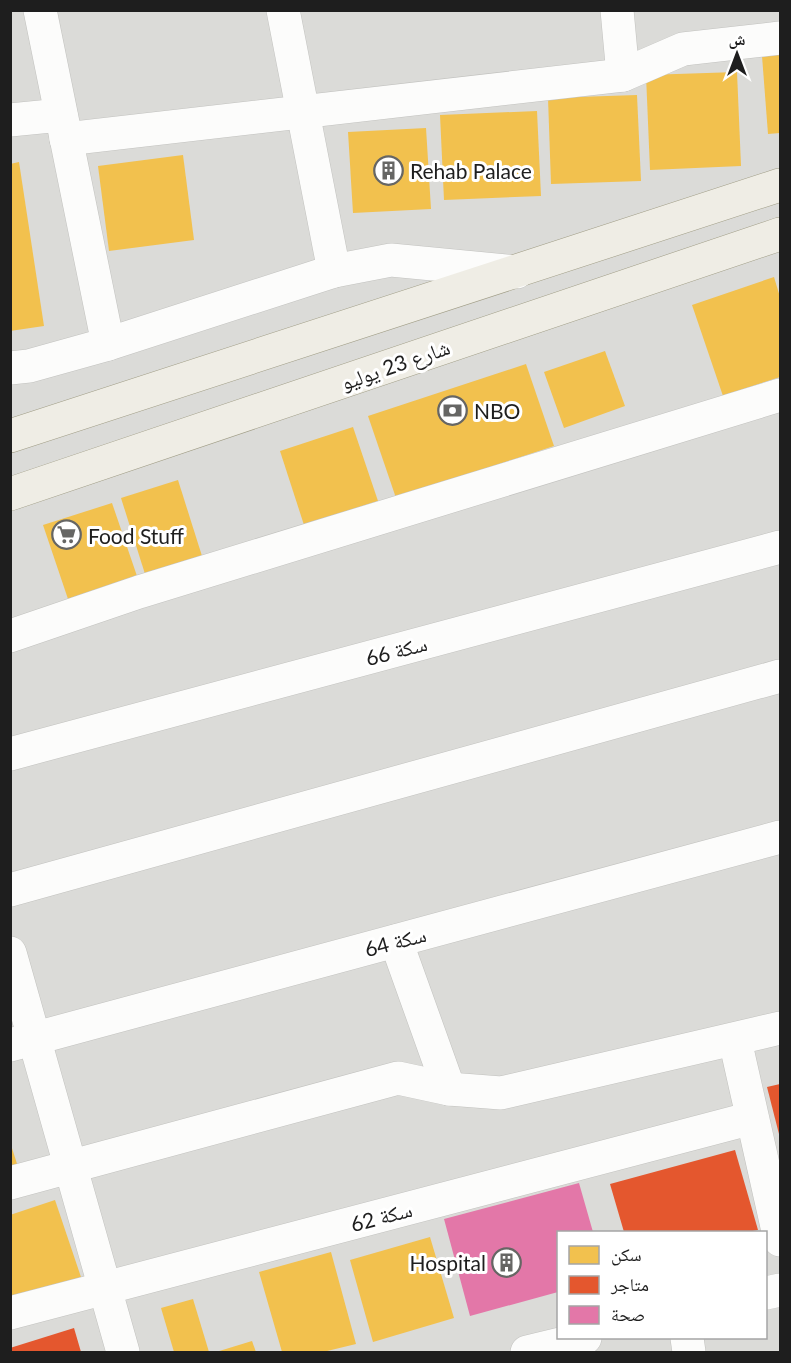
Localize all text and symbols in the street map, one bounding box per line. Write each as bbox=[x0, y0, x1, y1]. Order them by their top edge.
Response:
north arrow bbox=[707, 24, 767, 84]
text: ش bbox=[729, 29, 746, 49]
building icon: Rehab Palace bbox=[373, 154, 405, 186]
place label: Rehab Palace bbox=[410, 158, 532, 183]
street label: شارع 23 يوليو bbox=[337, 334, 454, 396]
bank icon: NBO bbox=[437, 394, 469, 426]
place label: NBO bbox=[474, 398, 520, 423]
supermarket icon: Food Stuff bbox=[51, 519, 83, 551]
place label: Food Stuff bbox=[88, 523, 184, 548]
street label: سكة 66 bbox=[362, 630, 430, 670]
street label: سكة 64 bbox=[361, 921, 429, 961]
street label: سكة 62 bbox=[347, 1196, 415, 1236]
legend bbox=[557, 1231, 767, 1339]
text: سكن bbox=[611, 1243, 642, 1266]
building icon: Hospital bbox=[491, 1246, 523, 1278]
place label: Hospital bbox=[410, 1250, 486, 1275]
text: متاجر bbox=[610, 1273, 649, 1295]
text: صحة bbox=[611, 1303, 645, 1325]

